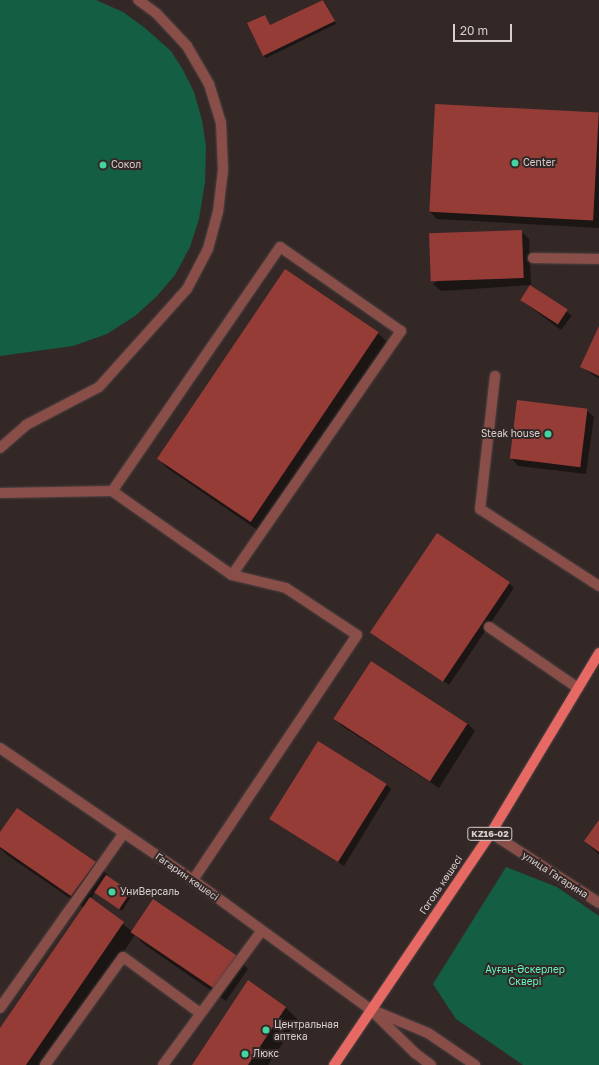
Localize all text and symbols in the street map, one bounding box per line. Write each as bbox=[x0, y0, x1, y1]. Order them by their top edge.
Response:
scale bar bbox=[455, 16, 514, 42]
text: 20 m bbox=[460, 23, 488, 38]
place label: Center bbox=[523, 157, 555, 169]
marker: Center bbox=[510, 158, 520, 168]
place label: Сокол bbox=[111, 159, 141, 171]
marker: Сокол bbox=[98, 160, 108, 170]
place label: Steak house bbox=[481, 428, 540, 440]
marker: Steak house bbox=[543, 429, 553, 439]
road number: KZ16-02 bbox=[467, 827, 513, 841]
street label: улица Гагарина bbox=[520, 849, 590, 901]
street label: Гагарин көшесі bbox=[153, 851, 221, 903]
street label: Гоголь көшесі bbox=[417, 853, 465, 917]
place label: УниВерсаль bbox=[120, 886, 179, 898]
marker: УниВерсаль bbox=[107, 887, 117, 897]
park label: Ауған-Әскерлер Сквері bbox=[485, 963, 565, 986]
place label: Центральная аптека bbox=[274, 1018, 339, 1042]
marker: Центральная аптека bbox=[261, 1025, 271, 1035]
place label: Люкс bbox=[253, 1048, 279, 1060]
marker: Люкс bbox=[240, 1049, 250, 1059]

